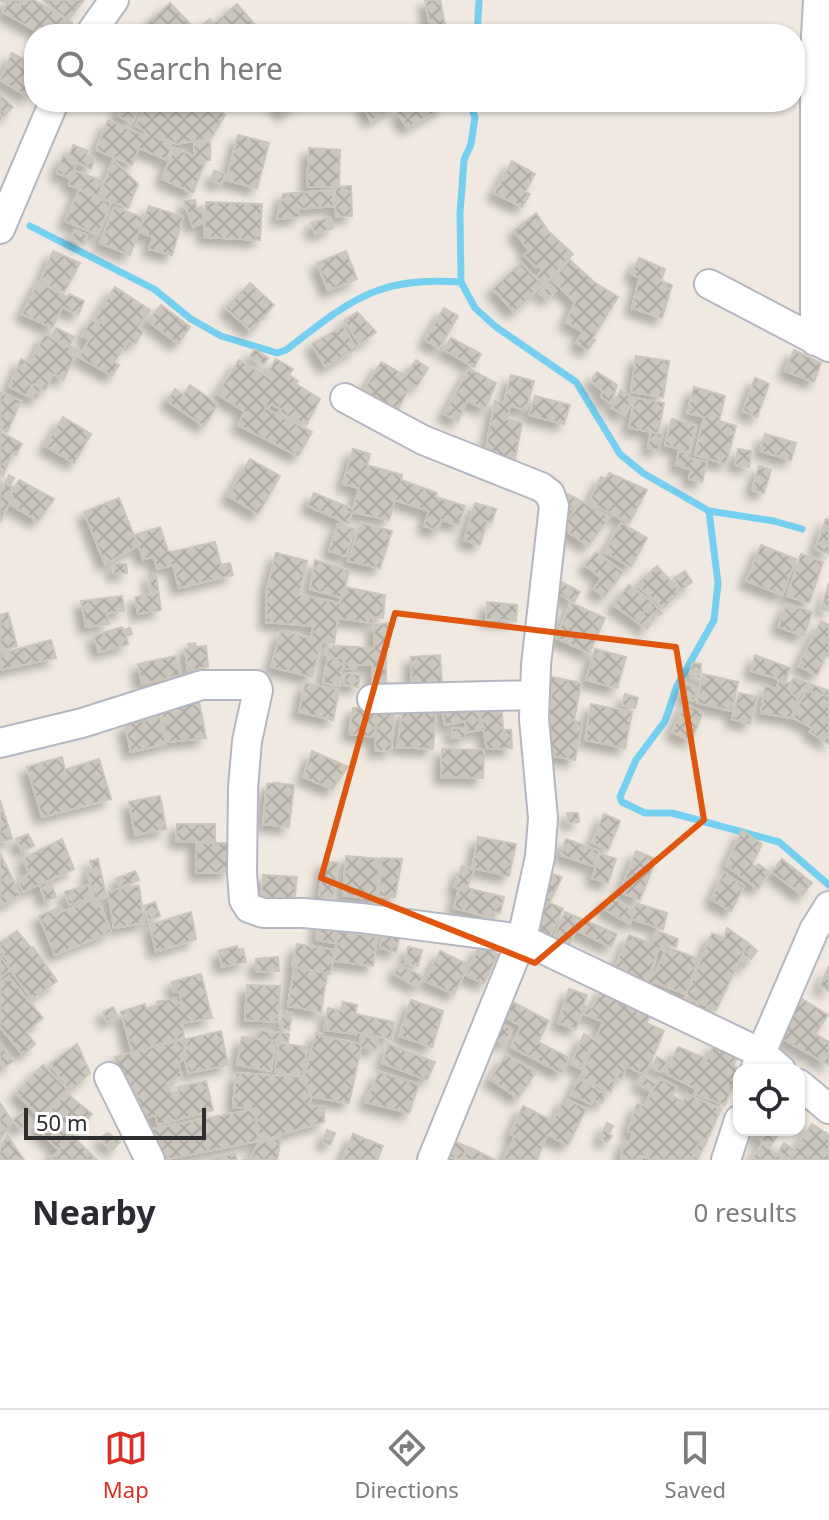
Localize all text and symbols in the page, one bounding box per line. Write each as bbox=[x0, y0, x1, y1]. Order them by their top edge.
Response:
search box bbox=[24, 24, 805, 112]
icon: search bbox=[52, 46, 96, 90]
text: Search here bbox=[116, 48, 283, 89]
map controls bbox=[733, 1064, 805, 1136]
button: locate bbox=[733, 1064, 805, 1136]
scale bar bbox=[24, 1104, 206, 1140]
text: 50 m bbox=[36, 1107, 87, 1137]
text: Nearby bbox=[32, 1189, 156, 1235]
text: 0 results bbox=[693, 1194, 797, 1230]
tab: Map bbox=[103, 1426, 149, 1504]
tab: Directions bbox=[354, 1426, 459, 1504]
tab: Saved bbox=[665, 1426, 726, 1504]

